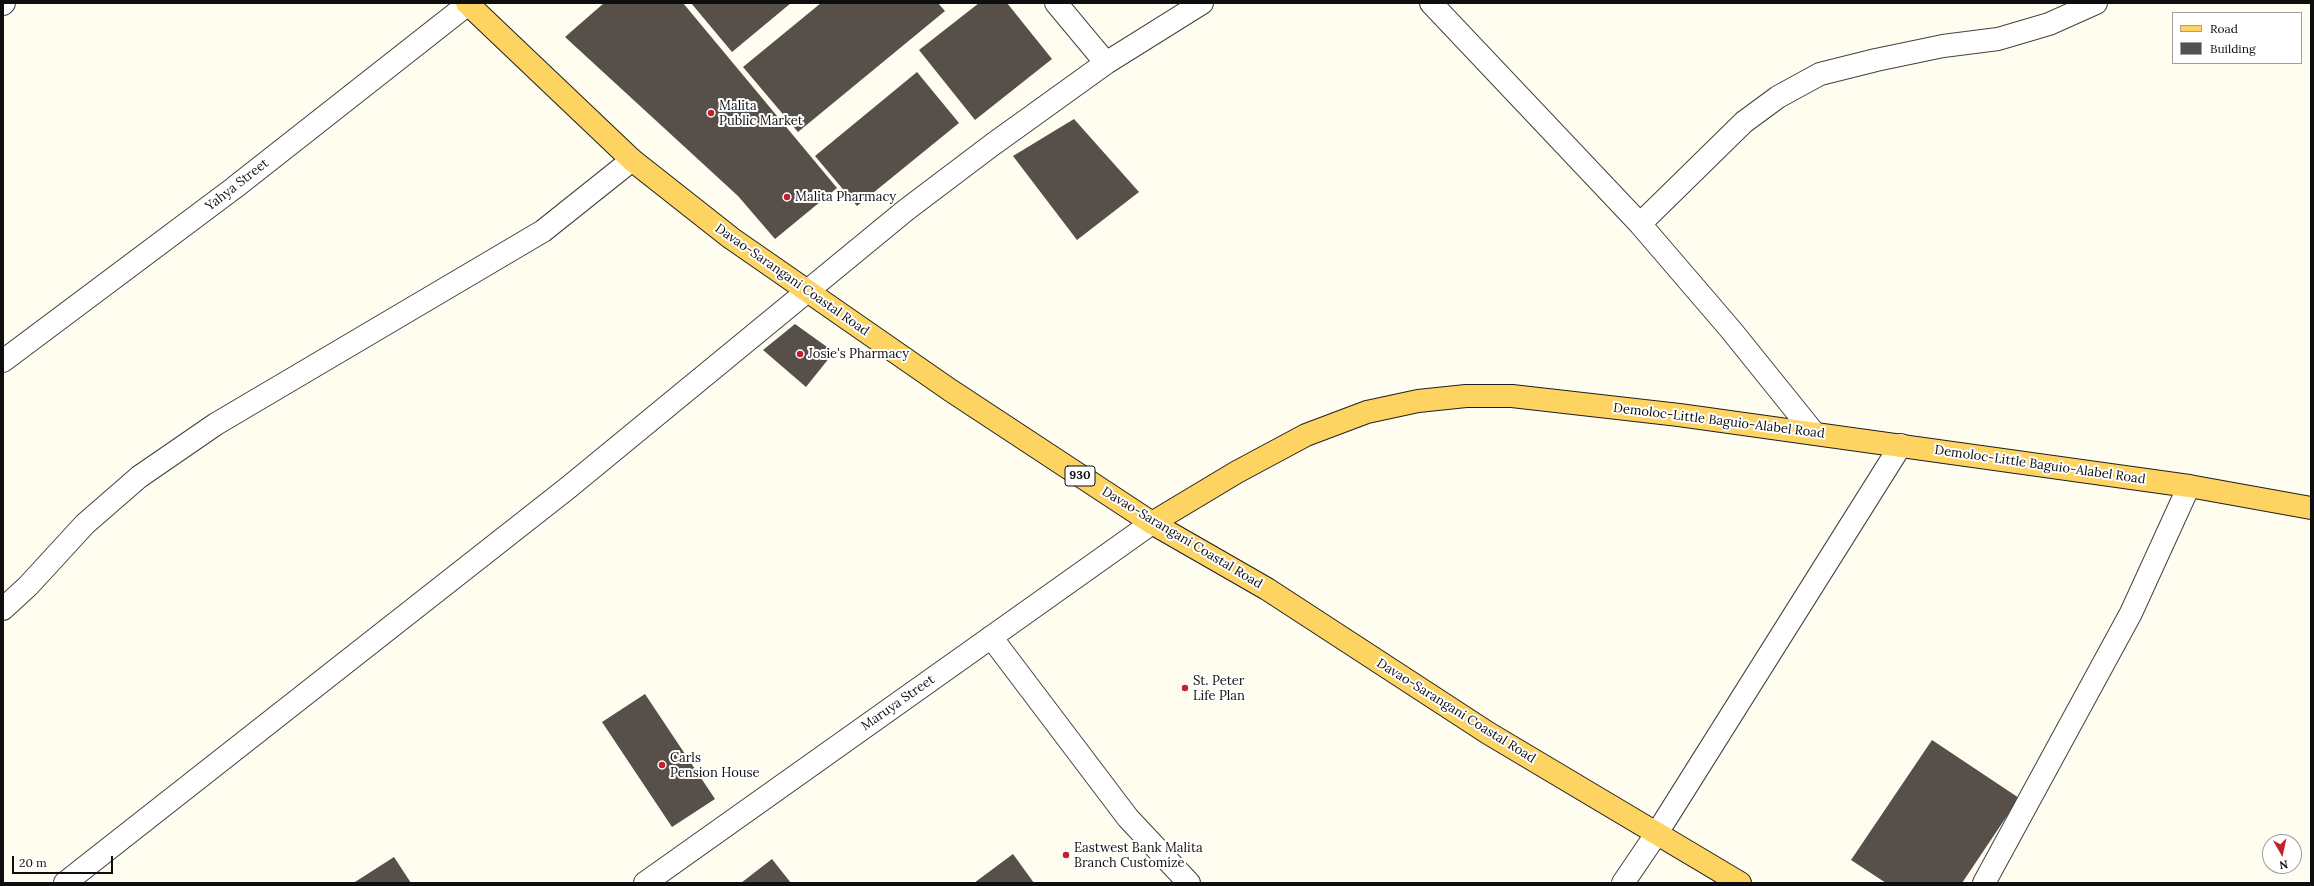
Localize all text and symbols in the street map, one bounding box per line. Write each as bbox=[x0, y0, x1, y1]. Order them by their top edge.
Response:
legend bbox=[2172, 12, 2302, 64]
text: Road bbox=[2210, 21, 2238, 36]
text: Building bbox=[2210, 41, 2256, 56]
place label: Malita Public Market bbox=[719, 98, 803, 129]
marker: Malita Public Market bbox=[706, 108, 716, 118]
street label: Yahya Street bbox=[202, 156, 272, 214]
place label: Malita Pharmacy bbox=[795, 189, 896, 205]
marker: Malita Pharmacy bbox=[782, 192, 792, 202]
street label: Davao-Sarangani Coastal Road bbox=[712, 221, 872, 339]
place label: Josie's Pharmacy bbox=[808, 346, 909, 362]
marker: Josie's Pharmacy bbox=[795, 349, 805, 359]
street label: Demoloc-Little Baguio-Alabel Road bbox=[1612, 400, 1826, 442]
street label: Demoloc-Little Baguio-Alabel Road bbox=[1933, 442, 2147, 488]
road number: 930 bbox=[1065, 466, 1095, 486]
street label: Davao-Sarangani Coastal Road bbox=[1099, 484, 1265, 592]
street label: Davao-Sarangani Coastal Road bbox=[1374, 656, 1538, 766]
street label: Maruya Street bbox=[858, 672, 938, 734]
place label: St. Peter Life Plan bbox=[1193, 673, 1245, 704]
marker: St. Peter Life Plan bbox=[1180, 683, 1190, 693]
place label: Carls Pension House bbox=[670, 750, 760, 781]
marker: Carls Pension House bbox=[657, 760, 667, 770]
north arrow bbox=[2262, 834, 2302, 874]
place label: Eastwest Bank Malita Branch Customize bbox=[1074, 840, 1203, 871]
scale bar bbox=[14, 848, 115, 874]
marker: Eastwest Bank Malita Branch Customize bbox=[1061, 850, 1071, 860]
text: 20 m bbox=[19, 855, 47, 870]
text: N bbox=[2278, 857, 2289, 872]

